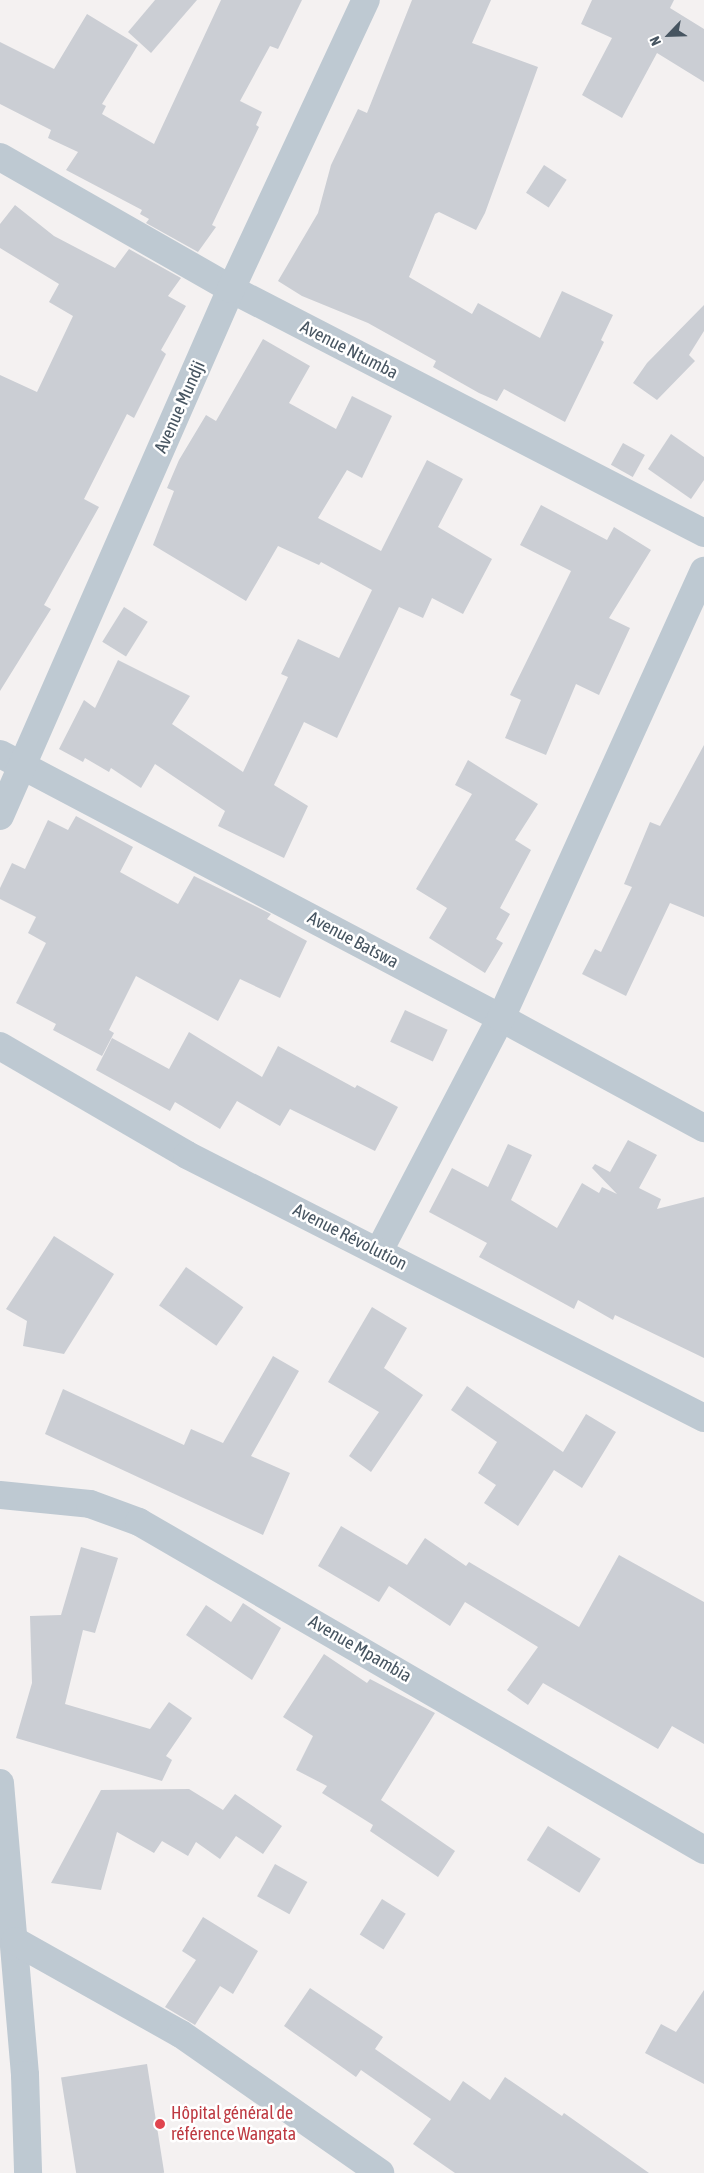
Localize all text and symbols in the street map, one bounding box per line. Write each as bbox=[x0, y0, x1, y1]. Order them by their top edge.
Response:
north arrow bbox=[644, 10, 694, 60]
text: N bbox=[646, 34, 664, 48]
street label: Avenue Ntumba bbox=[297, 316, 401, 384]
street label: Avenue Mundji bbox=[150, 358, 210, 456]
street label: Avenue Batswa bbox=[304, 907, 402, 973]
street label: Avenue Révolution bbox=[289, 1199, 411, 1275]
street label: Avenue Mpambia bbox=[305, 1611, 415, 1687]
place label: Hôpital général de référence Wangata bbox=[171, 2103, 296, 2146]
marker: Hôpital général de référence Wangata bbox=[153, 2117, 167, 2131]

